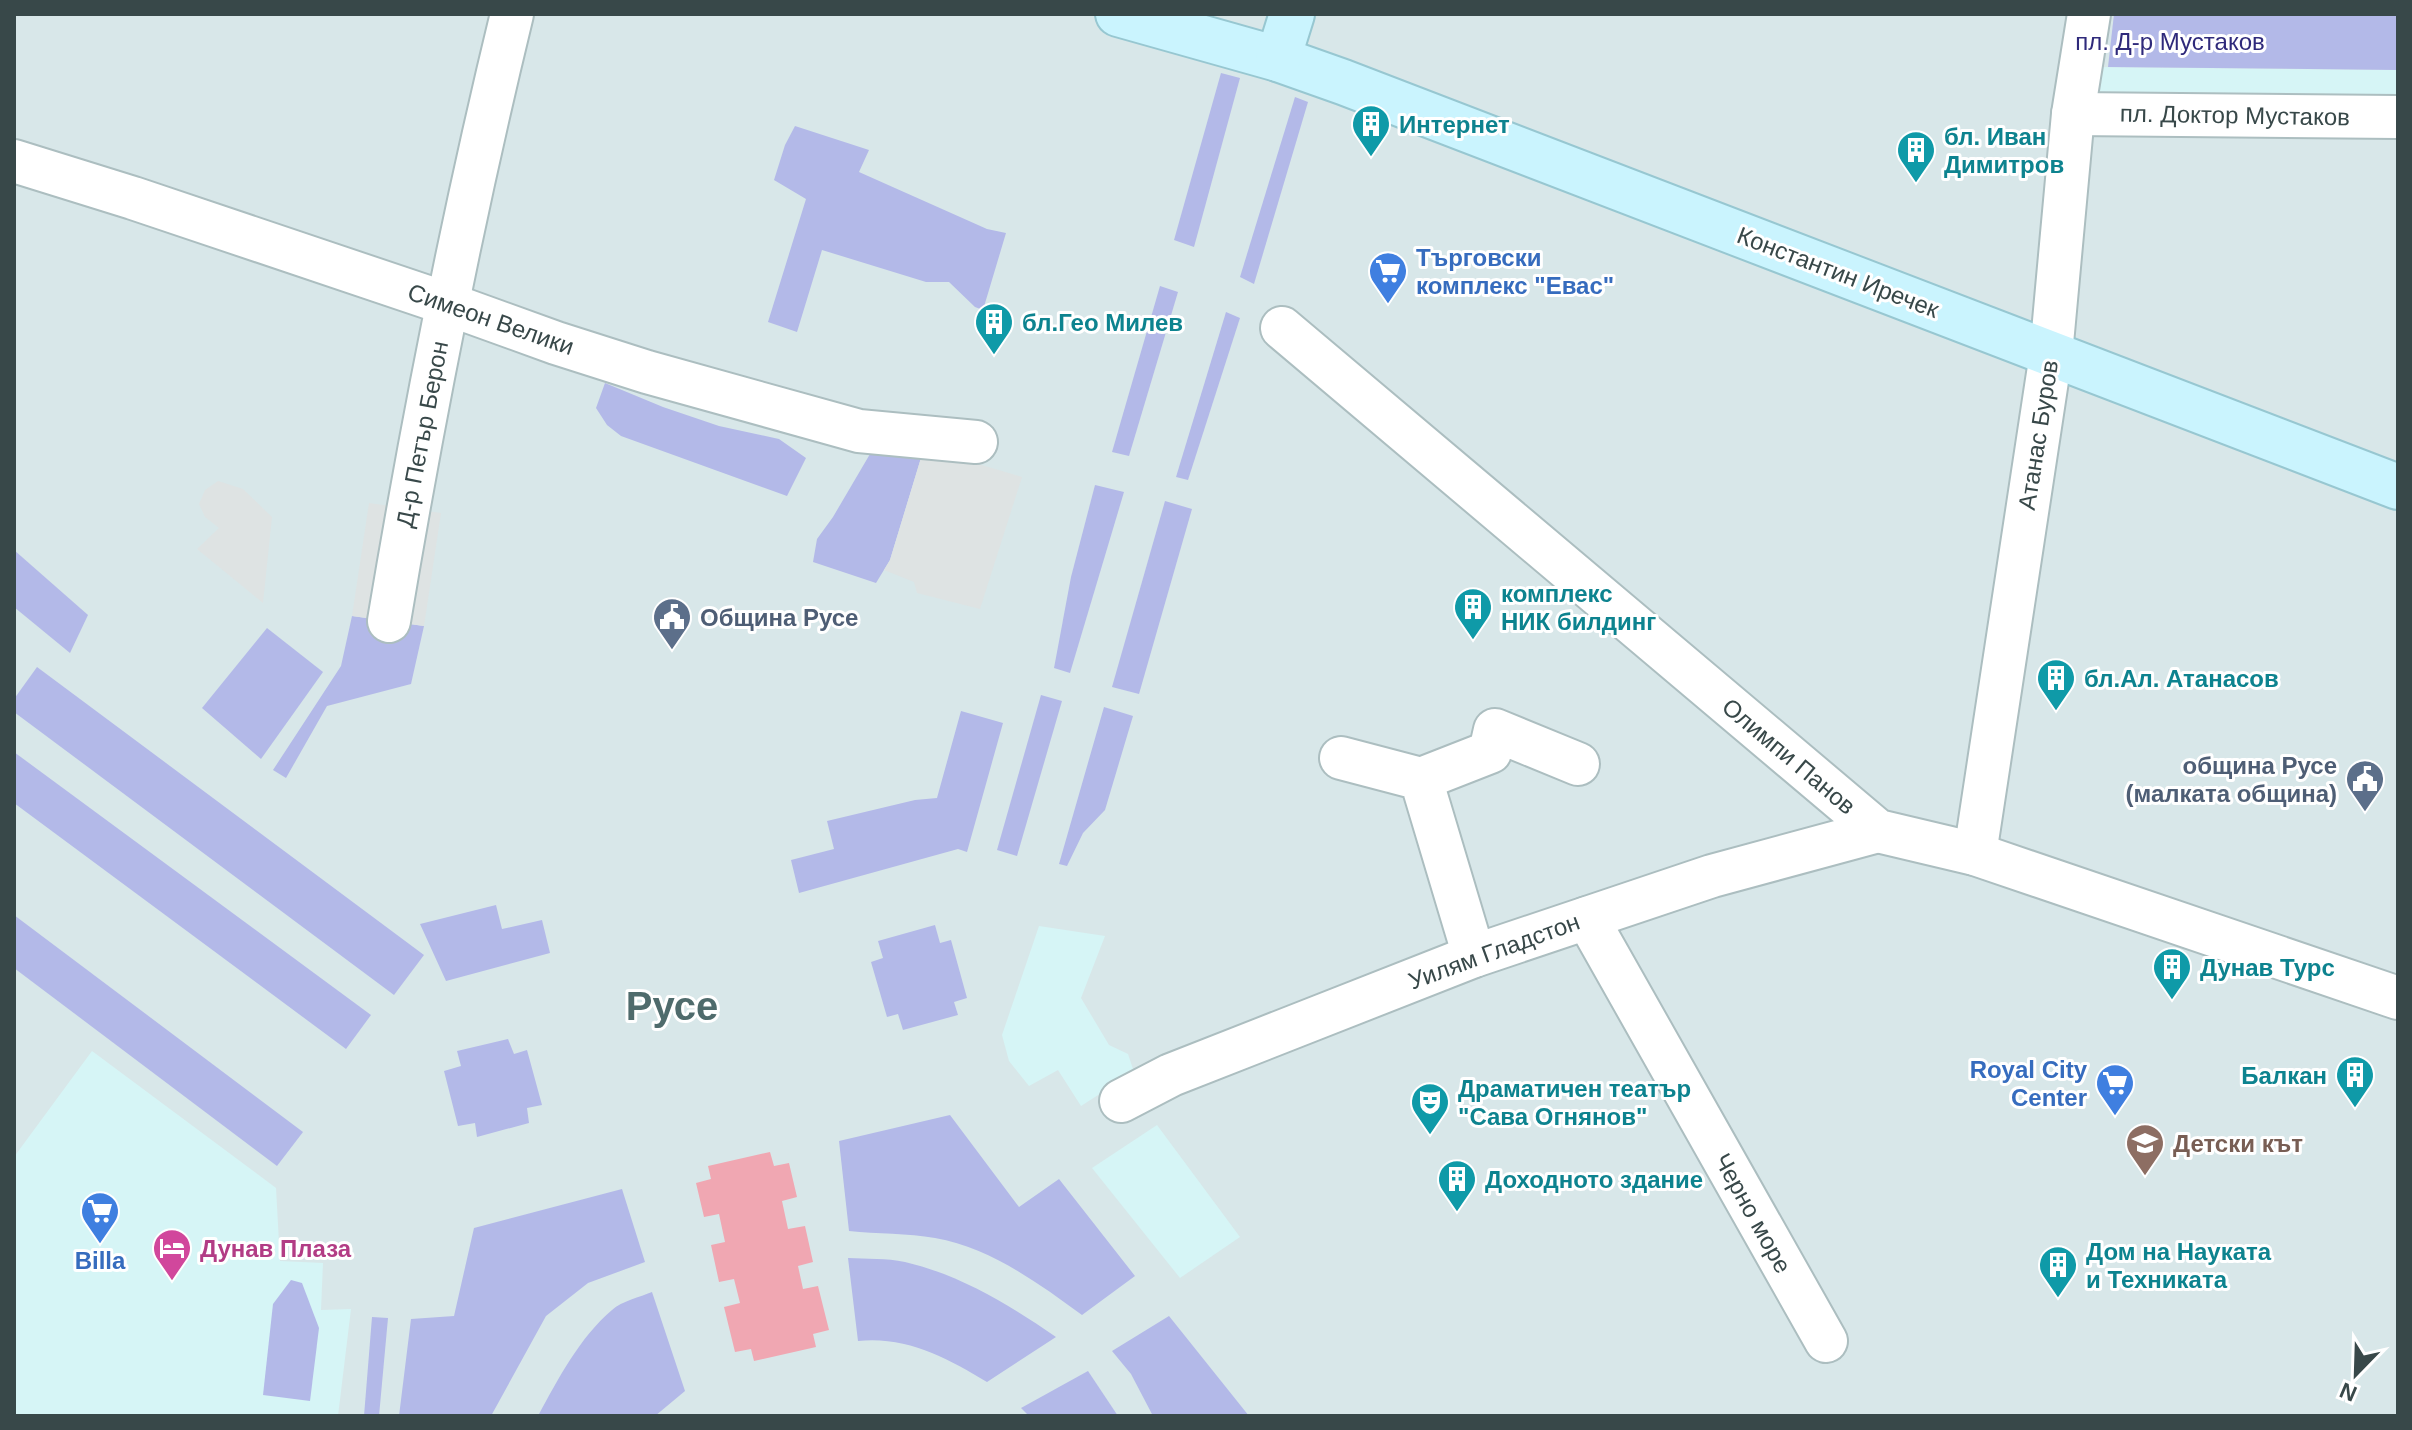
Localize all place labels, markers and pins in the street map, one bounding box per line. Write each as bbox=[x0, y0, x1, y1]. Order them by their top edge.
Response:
building icon: Интернет bbox=[1350, 103, 1392, 158]
place label: Интернет bbox=[1399, 111, 1510, 138]
place label: бл. Иван Димитров bbox=[1944, 123, 2064, 178]
building icon: бл. Иван Димитров bbox=[1895, 129, 1937, 184]
place label: Търговски комплекс "Евас" bbox=[1416, 244, 1614, 299]
supermarket icon: Търговски комплекс "Евас" bbox=[1367, 250, 1409, 305]
building icon: бл.Гео Милев bbox=[973, 301, 1015, 356]
place label: бл.Гео Милев bbox=[1022, 309, 1183, 336]
place label: комплекс НИК билдинг bbox=[1501, 580, 1656, 635]
building icon: комплекс НИК билдинг bbox=[1452, 586, 1494, 641]
public building icon: Община Русе bbox=[651, 596, 693, 651]
place label: Община Русе bbox=[700, 604, 858, 631]
building icon: бл.Ал. Атанасов bbox=[2035, 657, 2077, 712]
place label: бл.Ал. Атанасов bbox=[2084, 665, 2279, 692]
place label: община Русе (малката община) bbox=[2126, 752, 2337, 807]
public building icon: община Русе (малката община) bbox=[2344, 758, 2386, 813]
building icon: Дунав Турс bbox=[2151, 946, 2193, 1001]
place label: Дунав Турс bbox=[2200, 954, 2335, 981]
building icon: Балкан bbox=[2334, 1054, 2376, 1109]
place label: Royal City Center bbox=[1970, 1056, 2088, 1111]
supermarket icon: Royal City Center bbox=[2094, 1062, 2136, 1117]
place label: Балкан bbox=[2241, 1062, 2327, 1089]
place label: Драматичен театър "Сава Огнянов" bbox=[1458, 1075, 1691, 1130]
theatre icon: Драматичен театър "Сава Огнянов" bbox=[1409, 1081, 1451, 1136]
school or university icon: Детски кът bbox=[2124, 1122, 2166, 1177]
place label: Детски кът bbox=[2173, 1130, 2303, 1157]
building icon: Доходното здание bbox=[1436, 1158, 1478, 1213]
place label: Доходното здание bbox=[1485, 1166, 1703, 1193]
supermarket icon: Billa bbox=[79, 1190, 121, 1245]
hotel icon: Дунав Плаза bbox=[151, 1227, 193, 1282]
place label: Дунав Плаза bbox=[200, 1235, 352, 1262]
place label: Дом на Науката и Техниката bbox=[2086, 1238, 2272, 1293]
building icon: Дом на Науката и Техниката bbox=[2037, 1244, 2079, 1299]
place label: Billa bbox=[75, 1247, 126, 1274]

